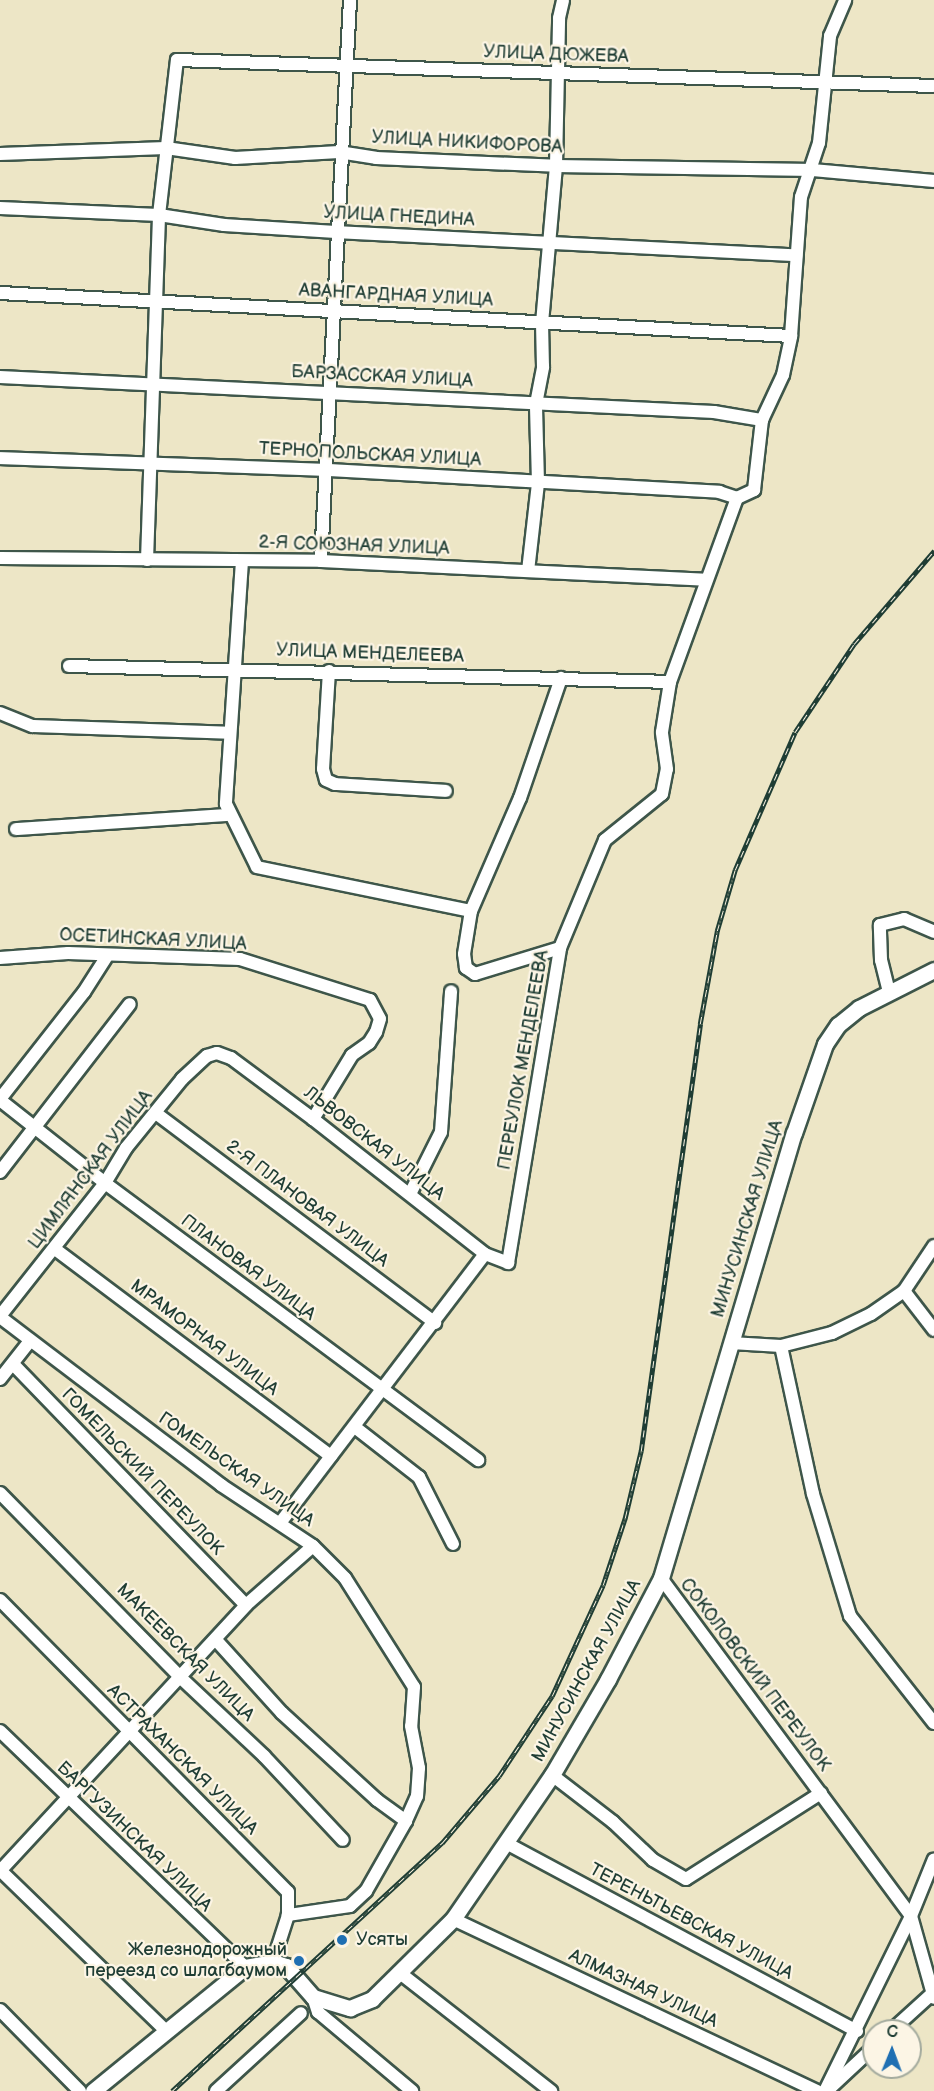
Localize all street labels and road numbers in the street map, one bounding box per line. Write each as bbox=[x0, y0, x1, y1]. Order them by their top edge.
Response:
street label: УЛИЦА ДЮЖЕВА bbox=[483, 42, 629, 68]
street label: УЛИЦА НИКИФОРОВА bbox=[371, 127, 563, 159]
street label: УЛИЦА ГНЕДИНА bbox=[323, 202, 475, 232]
street label: АВАНГАРДНАЯ УЛИЦА bbox=[298, 280, 494, 312]
street label: БАРЗАССКАЯ УЛИЦА bbox=[291, 361, 473, 393]
street label: ТЕРНОПОЛЬСКАЯ УЛИЦА bbox=[258, 438, 482, 472]
street label: 2-Я СОЮЗНАЯ УЛИЦА bbox=[258, 532, 450, 560]
street label: УЛИЦА МЕНДЕЛЕЕВА bbox=[276, 640, 464, 668]
street label: ОСЕТИНСКАЯ УЛИЦА bbox=[59, 924, 247, 956]
street label: ПЕРЕУЛОК МЕНДЕЛЕЕВА bbox=[494, 948, 554, 1172]
street label: ЛЬВОВСКАЯ УЛИЦА bbox=[299, 1082, 449, 1206]
street label: ЦИМЛЯНСКАЯ УЛИЦА bbox=[24, 1086, 158, 1254]
street label: МИНУСИНСКАЯ УЛИЦА bbox=[708, 1118, 788, 1320]
street label: 2-Я ПЛАНОВАЯ УЛИЦА bbox=[222, 1136, 392, 1272]
street label: ПЛАНОВАЯ УЛИЦА bbox=[176, 1210, 320, 1326]
street label: МРАМОРНАЯ УЛИЦА bbox=[126, 1275, 282, 1401]
street label: ГОМЕЛЬСКИЙ ПЕРЕУЛОК bbox=[57, 1384, 227, 1560]
street label: ГОМЕЛЬСКАЯ УЛИЦА bbox=[154, 1408, 318, 1532]
street label: СОКОЛОВСКИЙ ПЕРЕУЛОК bbox=[675, 1574, 835, 1776]
street label: МИНУСИНСКАЯ УЛИЦА bbox=[528, 1576, 646, 1766]
street label: МАКЕЕВСКАЯ УЛИЦА bbox=[112, 1580, 258, 1726]
street label: АСТРАХАНСКАЯ УЛИЦА bbox=[102, 1680, 262, 1840]
street label: БАРГУЗИНСКАЯ УЛИЦА bbox=[52, 1757, 216, 1917]
street label: ТЕРЕНЬТЬЕВСКАЯ УЛИЦА bbox=[586, 1859, 796, 1985]
street label: АЛМАЗНАЯ УЛИЦА bbox=[565, 1945, 721, 2033]

